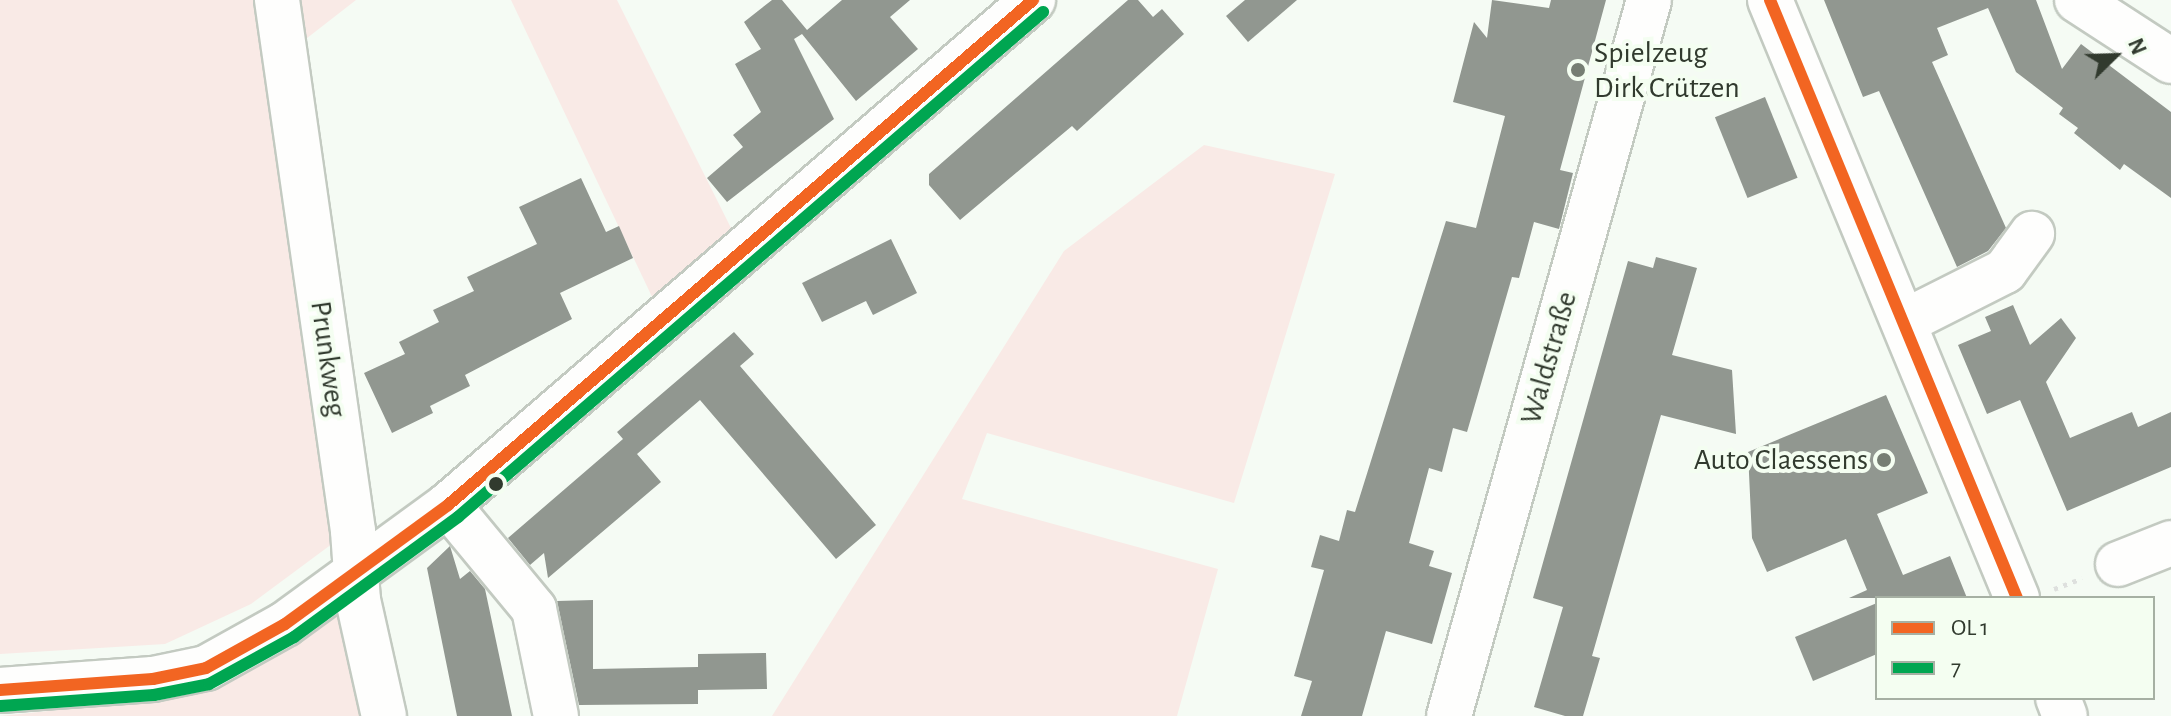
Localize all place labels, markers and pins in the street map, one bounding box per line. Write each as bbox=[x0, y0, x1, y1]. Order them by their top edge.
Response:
place label: Spielzeug Dirk Crützen bbox=[1594, 35, 1740, 106]
marker: Spielzeug Dirk Crützen bbox=[1569, 61, 1587, 79]
place label: Auto Claessens bbox=[1694, 442, 1868, 478]
marker: Auto Claessens bbox=[1875, 451, 1893, 469]
unlabelled marker bbox=[488, 476, 504, 492]

